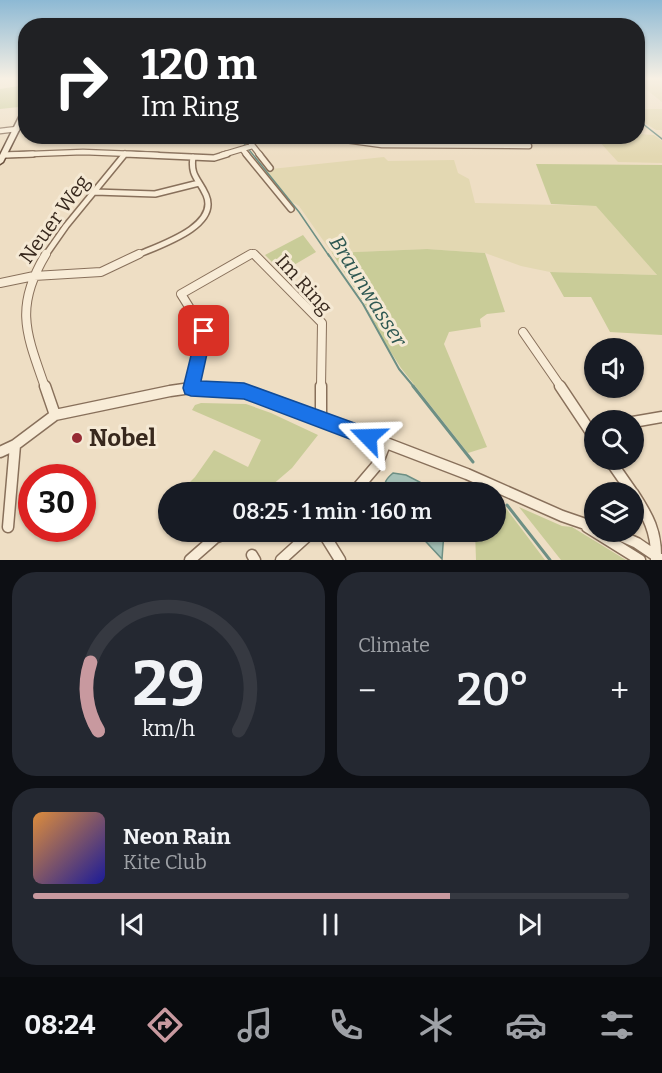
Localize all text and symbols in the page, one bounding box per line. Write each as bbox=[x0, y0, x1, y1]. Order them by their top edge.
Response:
text: 120 m bbox=[141, 40, 257, 90]
icon: right bbox=[42, 42, 120, 120]
text: Im Ring bbox=[141, 91, 239, 123]
street label: Neuer Weg bbox=[14, 170, 94, 268]
water label: Braunwasser bbox=[324, 231, 413, 352]
street label: Im Ring bbox=[271, 249, 337, 319]
pin bbox=[178, 305, 229, 356]
icon: arrive bbox=[187, 314, 220, 347]
map controls bbox=[584, 338, 644, 542]
button: sound bbox=[584, 338, 644, 398]
position arrow bbox=[336, 405, 400, 469]
button: search bbox=[584, 410, 644, 470]
place label: Nobel bbox=[89, 424, 156, 452]
marker: Nobel bbox=[70, 431, 84, 445]
speed limit sign: 30 bbox=[18, 464, 96, 542]
button: layers bbox=[584, 482, 644, 542]
text: 08:25 · 1 min · 160 m bbox=[232, 498, 432, 525]
text: Climate bbox=[358, 633, 430, 657]
text: 29 bbox=[132, 647, 204, 722]
text: 20° bbox=[457, 663, 530, 717]
text: − bbox=[358, 671, 376, 711]
text: + bbox=[610, 671, 629, 711]
text: km/h bbox=[142, 716, 195, 742]
text: Neon Rain bbox=[123, 823, 231, 850]
text: Kite Club bbox=[123, 850, 207, 874]
icon: previous bbox=[116, 908, 149, 941]
icon: pause bbox=[314, 908, 347, 941]
icon: next bbox=[513, 908, 546, 941]
icon: directions bbox=[144, 1004, 186, 1046]
icon: music bbox=[234, 1004, 276, 1046]
icon: phone bbox=[325, 1004, 367, 1046]
icon: climate bbox=[415, 1004, 457, 1046]
icon: car bbox=[505, 1004, 547, 1046]
icon: filters bbox=[596, 1004, 638, 1046]
text: 08:24 bbox=[24, 1009, 96, 1041]

